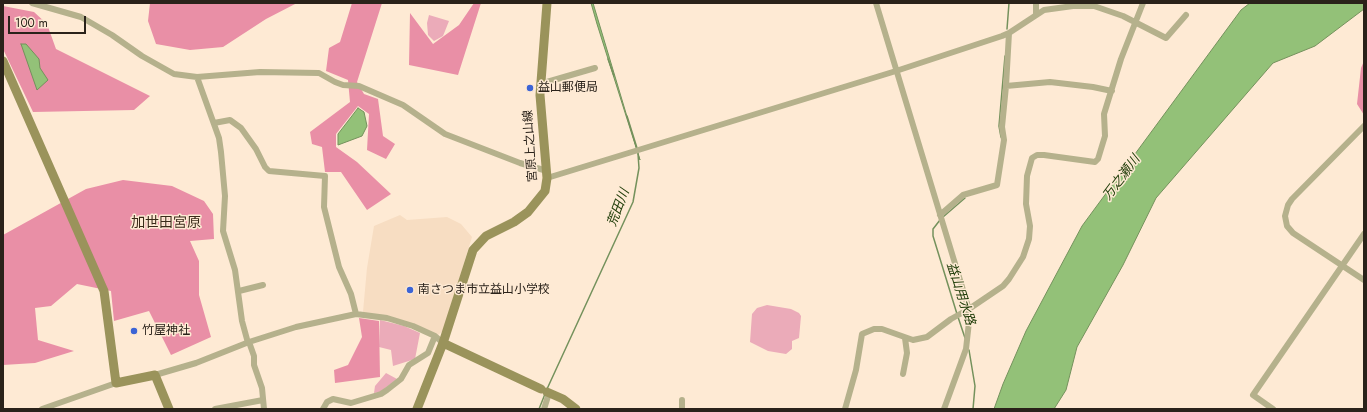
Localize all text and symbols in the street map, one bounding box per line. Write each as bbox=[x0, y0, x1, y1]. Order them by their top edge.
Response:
scale bar bbox=[10, 8, 88, 34]
text: 100 m bbox=[15, 14, 48, 32]
place label: 益山郵便局 bbox=[538, 81, 598, 95]
marker: 益山郵便局 bbox=[525, 83, 535, 93]
street label: 宮原上之山線 bbox=[521, 110, 541, 182]
water label: 万之瀬川 bbox=[1100, 153, 1144, 203]
water label: 荒田川 bbox=[605, 187, 633, 229]
district label: 加世田宮原 bbox=[131, 216, 201, 232]
water label: 益山用水路 bbox=[943, 261, 977, 327]
place label: 南さつま市立益山小学校 bbox=[418, 283, 550, 297]
marker: 南さつま市立益山小学校 bbox=[405, 285, 415, 295]
place label: 竹屋神社 bbox=[142, 324, 190, 338]
marker: 竹屋神社 bbox=[129, 326, 139, 336]

